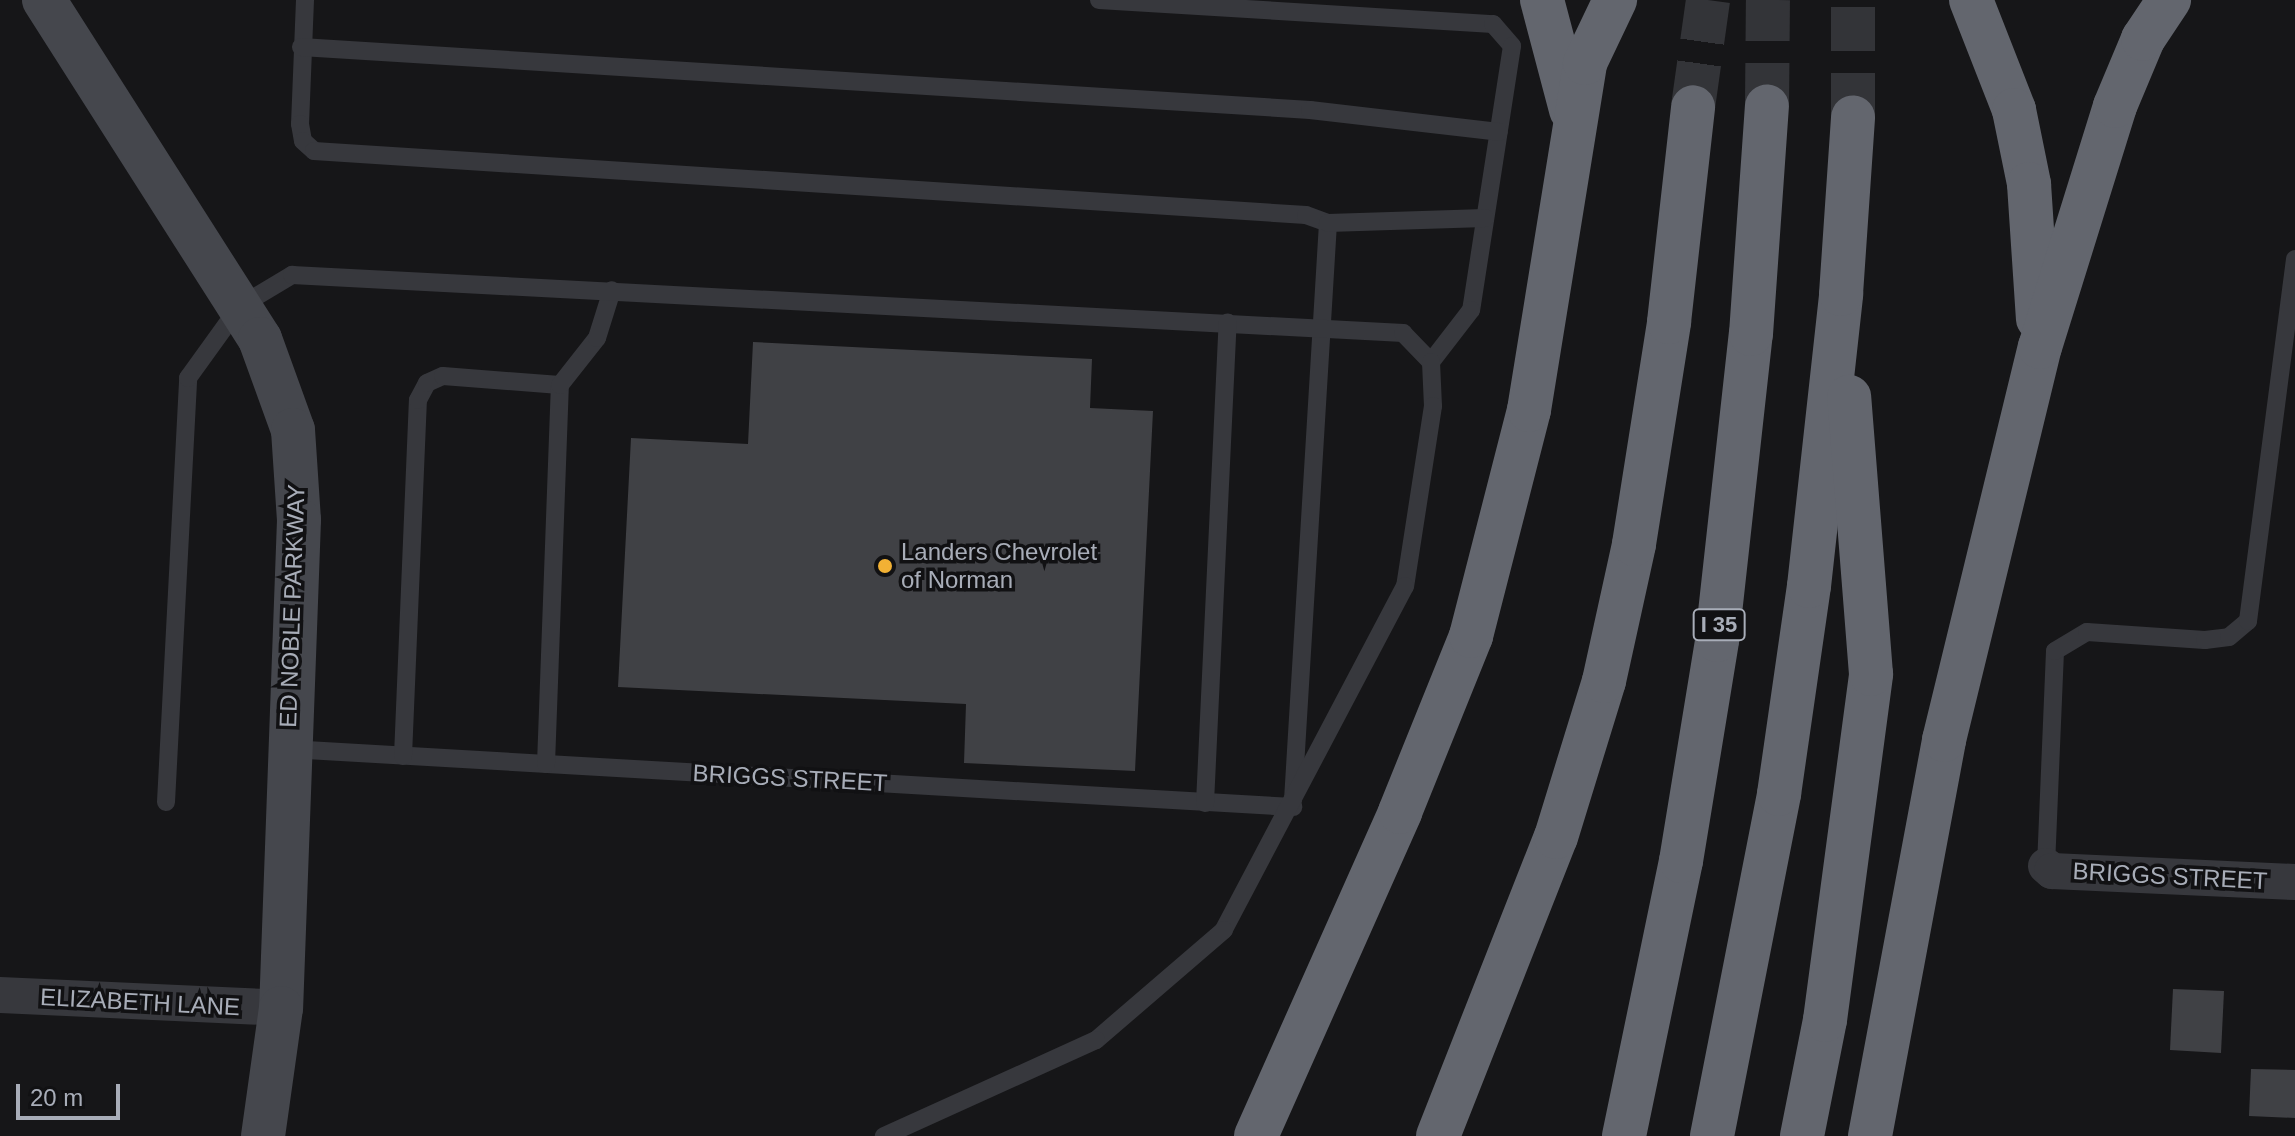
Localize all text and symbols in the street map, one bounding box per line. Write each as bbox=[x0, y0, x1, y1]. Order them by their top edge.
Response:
street label: ED NOBLE PARKWAY bbox=[273, 484, 311, 728]
place label: Landers Chevrolet of Norman bbox=[901, 538, 1097, 594]
marker: Landers Chevrolet of Norman bbox=[876, 557, 894, 575]
road number: I 35 bbox=[1691, 607, 1747, 643]
street label: BRIGGS STREET bbox=[692, 759, 888, 797]
street label: BRIGGS STREET bbox=[2072, 857, 2268, 895]
street label: ELIZABETH LANE bbox=[39, 982, 241, 1022]
scale bar bbox=[20, 1068, 124, 1118]
text: 20 m bbox=[30, 1084, 83, 1111]

